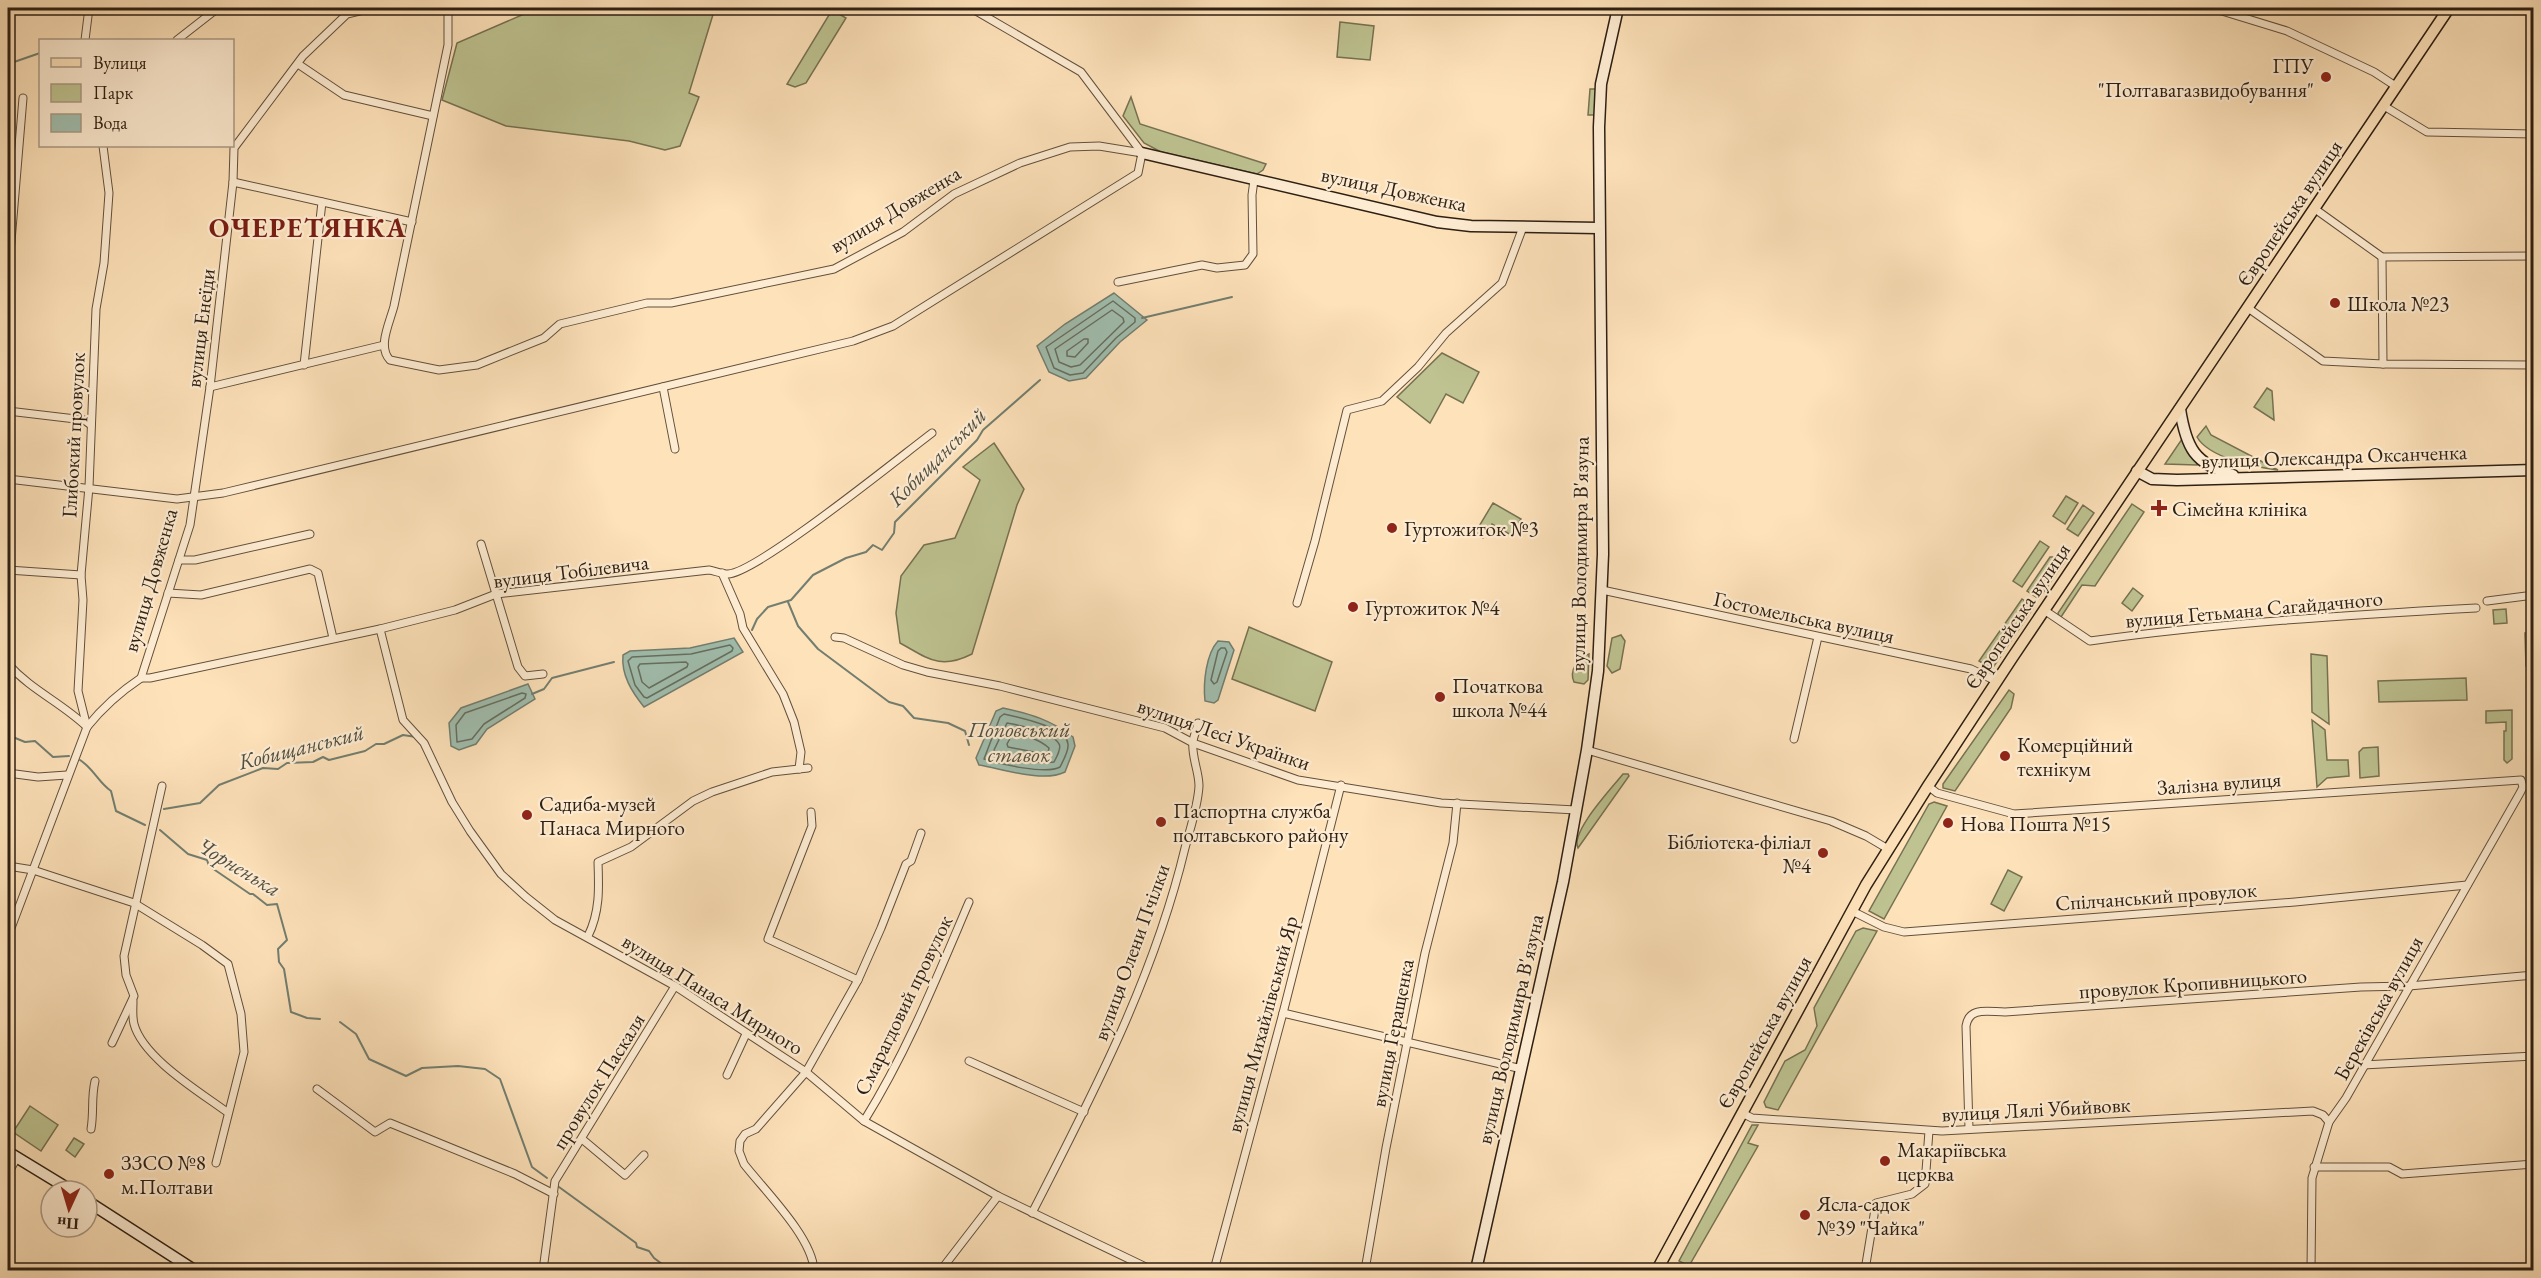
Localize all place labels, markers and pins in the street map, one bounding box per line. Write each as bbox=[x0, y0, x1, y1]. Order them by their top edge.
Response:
place label: ГПУ "Полтавагазвидобування" bbox=[2098, 52, 2315, 103]
marker: ГПУ "Полтавагазвидобування" bbox=[2319, 70, 2333, 84]
place label: Школа №23 bbox=[2347, 290, 2449, 317]
marker: Школа №23 bbox=[2328, 296, 2342, 310]
place label: Сімейна клініка bbox=[2172, 495, 2308, 522]
marker: Сімейна клініка bbox=[2150, 499, 2168, 517]
place label: Гуртожиток №3 bbox=[1404, 515, 1538, 542]
marker: Гуртожиток №3 bbox=[1385, 521, 1399, 535]
place label: Гуртожиток №4 bbox=[1365, 594, 1500, 621]
marker: Гуртожиток №4 bbox=[1346, 600, 1360, 614]
place label: Початкова школа №44 bbox=[1452, 672, 1548, 723]
marker: Початкова школа №44 bbox=[1433, 690, 1447, 704]
place label: Комерційний технікум bbox=[2017, 731, 2133, 782]
marker: Комерційний технікум bbox=[1998, 749, 2012, 763]
place label: Садиба-музей Панаса Мирного bbox=[539, 790, 685, 841]
place label: Паспортна служба полтавського району bbox=[1173, 797, 1349, 848]
marker: Садиба-музей Панаса Мирного bbox=[520, 808, 534, 822]
place label: Нова Пошта №15 bbox=[1960, 810, 2111, 837]
marker: Паспортна служба полтавського району bbox=[1154, 815, 1168, 829]
marker: Нова Пошта №15 bbox=[1941, 816, 1955, 830]
place label: Бібліотека-філіал №4 bbox=[1667, 828, 1812, 879]
marker: Бібліотека-філіал №4 bbox=[1816, 846, 1830, 860]
place label: Макаріївська церква bbox=[1897, 1136, 2007, 1187]
place label: ЗЗСО №8 м.Полтави bbox=[121, 1149, 213, 1200]
marker: Макаріївська церква bbox=[1878, 1154, 1892, 1168]
marker: ЗЗСО №8 м.Полтави bbox=[102, 1167, 116, 1181]
place label: Ясла-садок №39 "Чайка" bbox=[1816, 1190, 1925, 1241]
marker: Ясла-садок №39 "Чайка" bbox=[1798, 1208, 1812, 1222]

